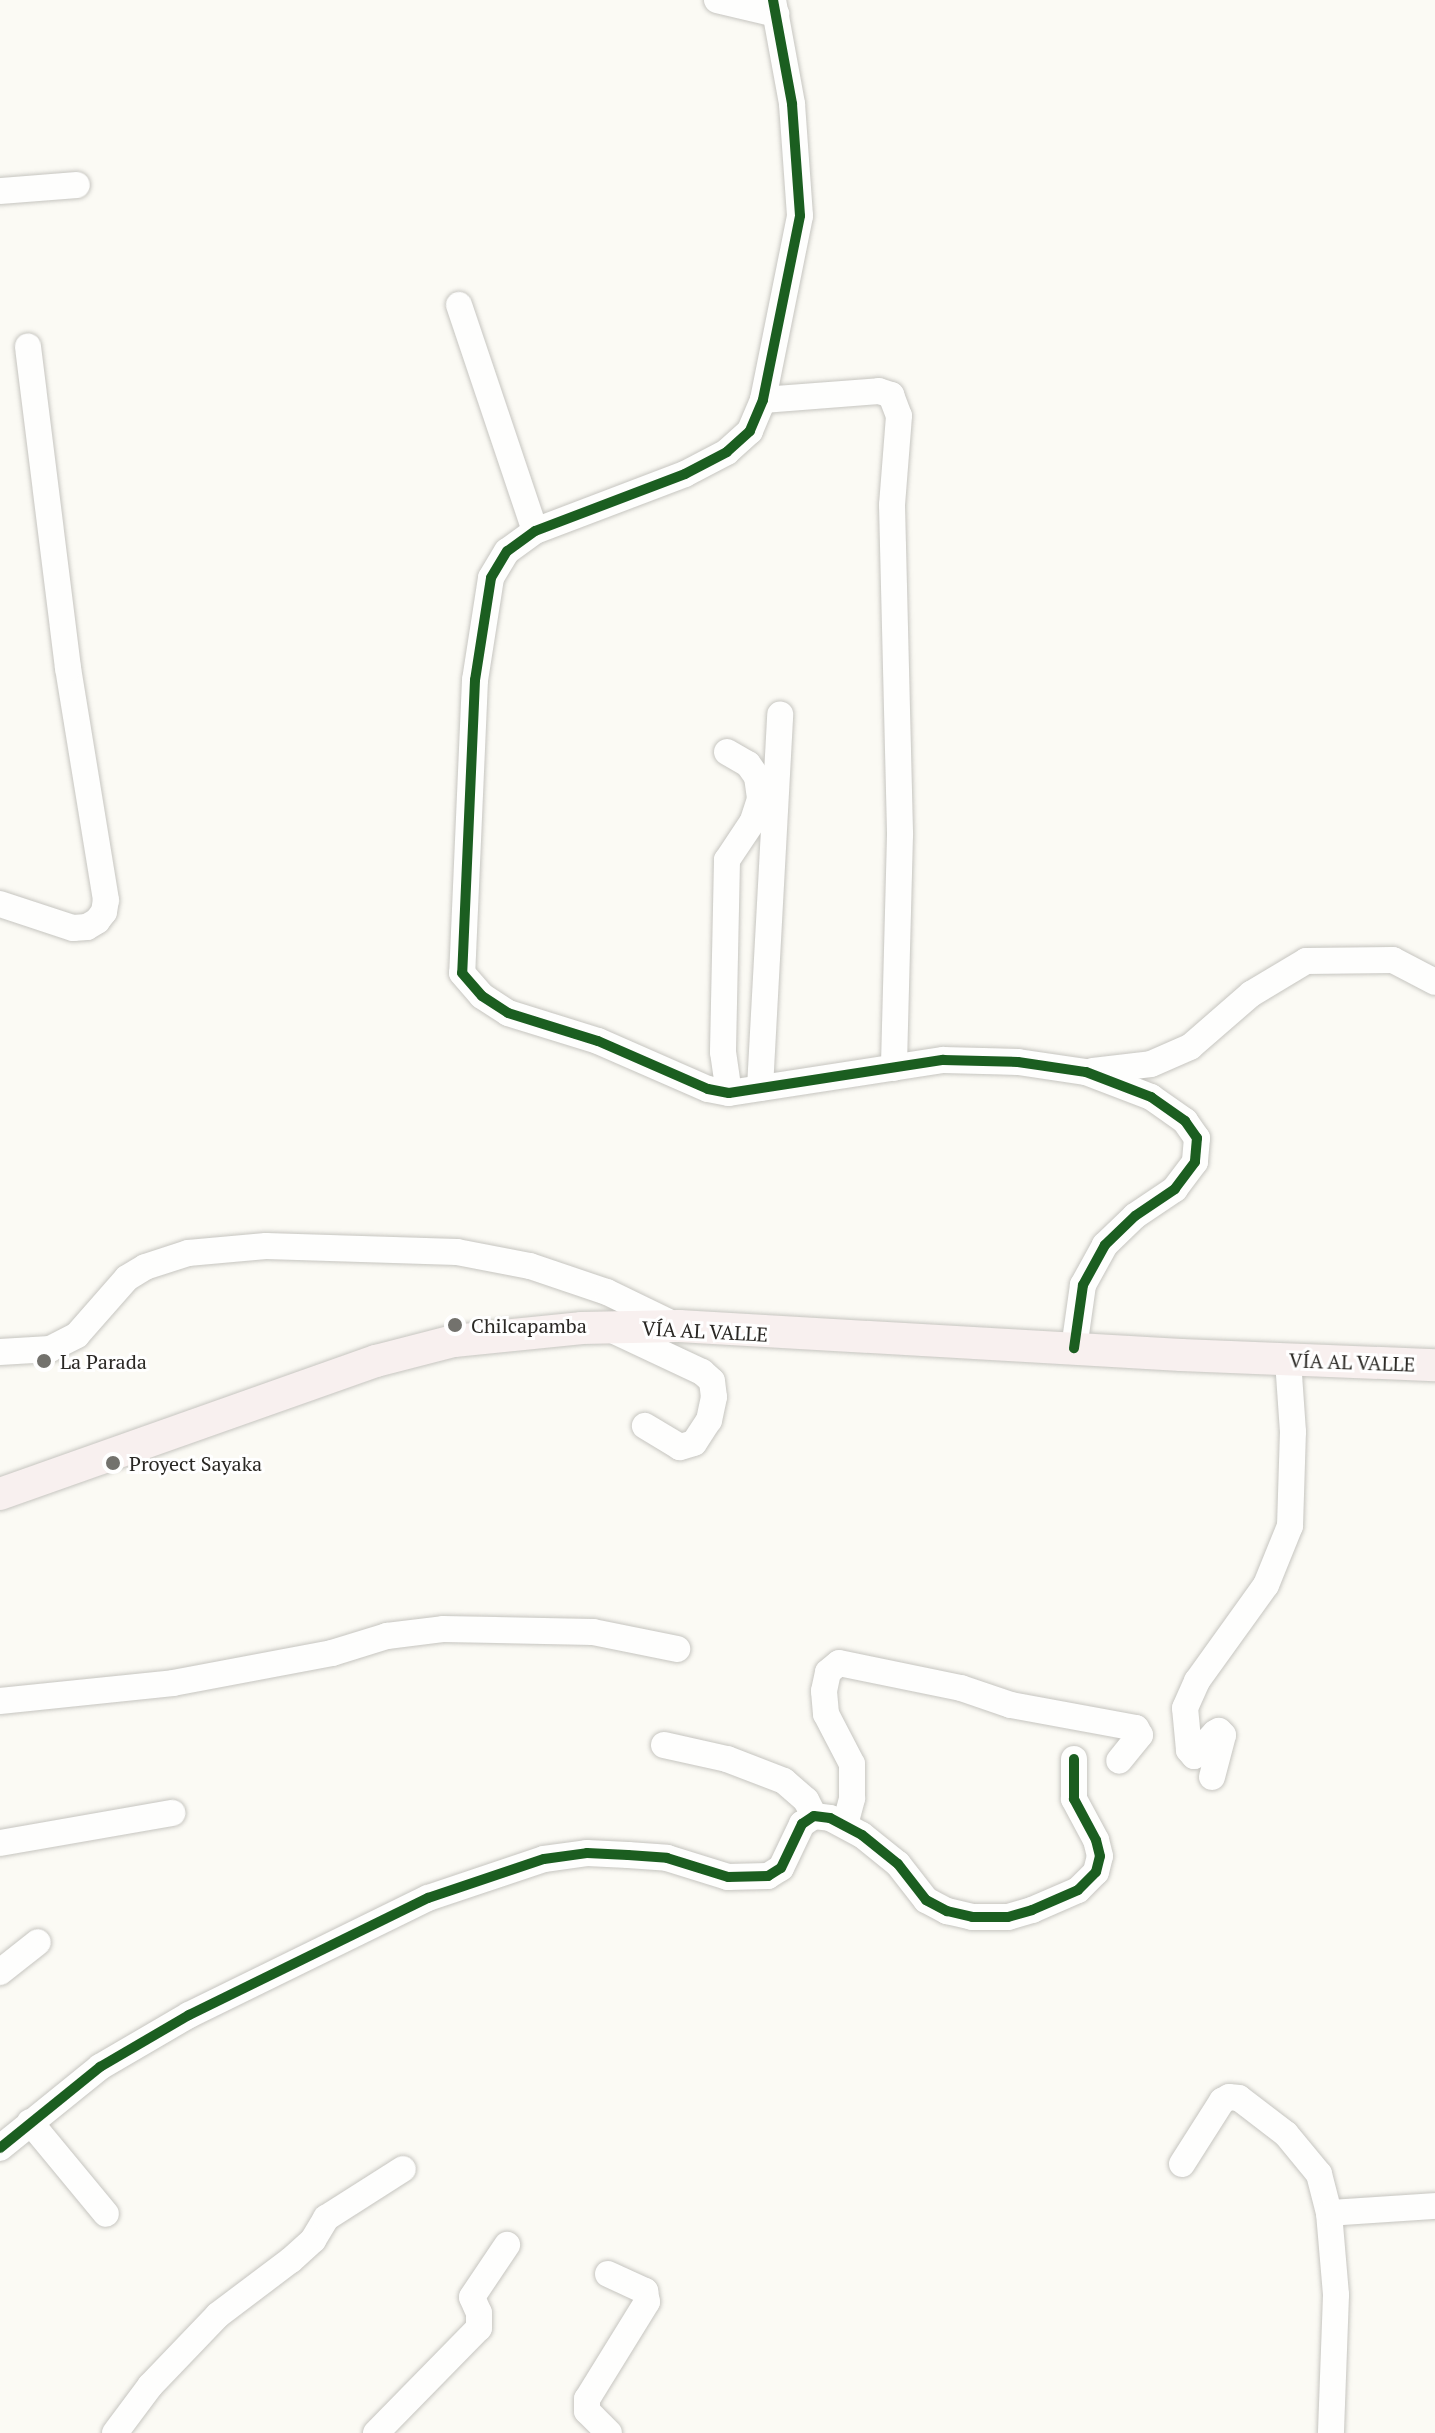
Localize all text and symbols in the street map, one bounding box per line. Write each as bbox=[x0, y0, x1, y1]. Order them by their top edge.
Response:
place label: Chilcapamba bbox=[471, 1313, 587, 1337]
marker: Chilcapamba bbox=[446, 1316, 464, 1334]
street label: VÍA AL VALLE bbox=[641, 1316, 769, 1346]
street label: VÍA AL VALLE bbox=[1288, 1348, 1416, 1376]
place label: La Parada bbox=[60, 1349, 147, 1373]
marker: La Parada bbox=[35, 1352, 53, 1370]
place label: Proyect Sayaka bbox=[129, 1451, 262, 1475]
marker: Proyect Sayaka bbox=[104, 1454, 122, 1472]

